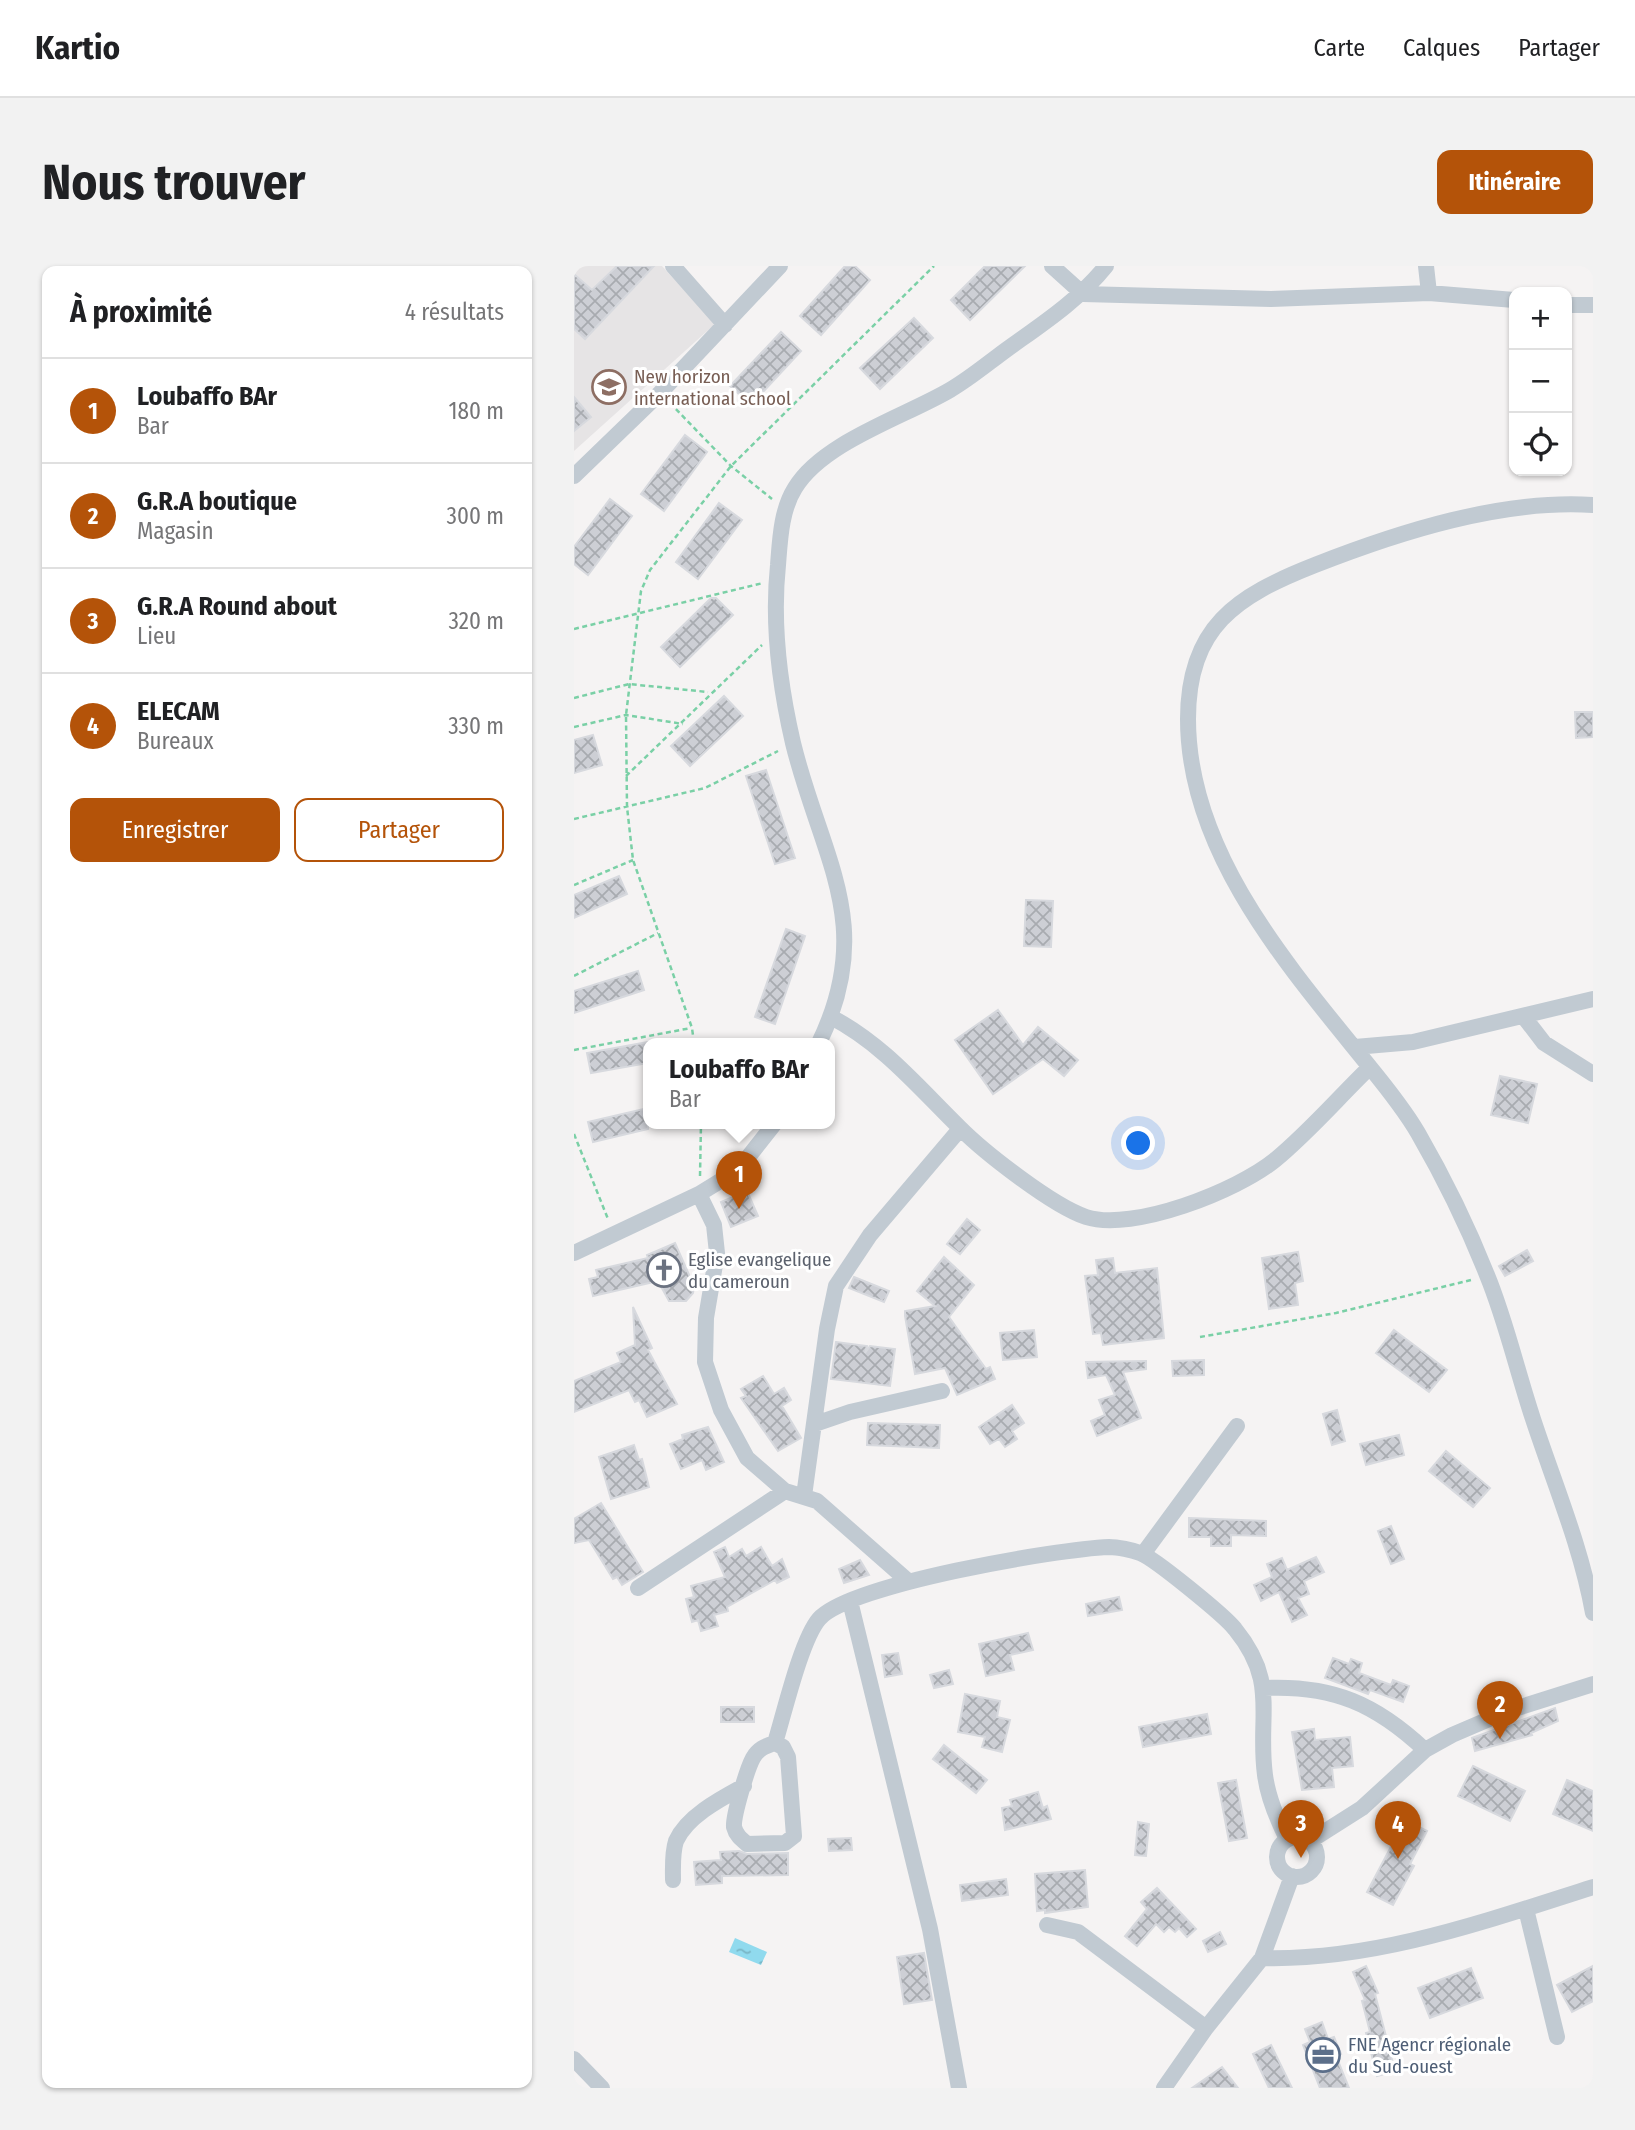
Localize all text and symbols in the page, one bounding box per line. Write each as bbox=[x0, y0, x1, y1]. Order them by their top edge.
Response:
text: Kartio bbox=[35, 28, 120, 68]
text: Carte bbox=[1314, 34, 1365, 62]
text: Calques bbox=[1403, 34, 1480, 62]
text: Partager bbox=[1518, 34, 1600, 62]
button: Itinéraire bbox=[1437, 150, 1593, 214]
text: Nous trouver bbox=[42, 153, 305, 212]
map controls bbox=[1509, 287, 1572, 476]
button: + bbox=[1509, 287, 1572, 350]
text: À proximité bbox=[70, 294, 212, 330]
text: 4 résultats bbox=[405, 298, 504, 326]
button: − bbox=[1509, 350, 1572, 413]
place label: New horizon international school bbox=[634, 365, 791, 410]
school or university icon: New horizon international school bbox=[590, 368, 628, 406]
text: Loubaffo BAr bbox=[137, 381, 277, 412]
text: 1 bbox=[88, 397, 98, 425]
text: 180 m bbox=[448, 397, 504, 425]
text: Bar bbox=[137, 412, 169, 440]
button: locate bbox=[1509, 413, 1572, 476]
text: G.R.A boutique bbox=[137, 486, 297, 517]
text: 2 bbox=[88, 502, 98, 530]
text: 300 m bbox=[447, 502, 504, 530]
text: Magasin bbox=[137, 517, 214, 545]
text: G.R.A Round about bbox=[137, 591, 337, 622]
text: 3 bbox=[88, 607, 98, 635]
text: 320 m bbox=[449, 607, 504, 635]
text: Lieu bbox=[137, 622, 176, 650]
text: ELECAM bbox=[137, 696, 220, 727]
text: 4 bbox=[87, 712, 99, 740]
text: 330 m bbox=[448, 712, 504, 740]
text: Bureaux bbox=[137, 727, 214, 755]
button: Enregistrer bbox=[70, 798, 280, 862]
button: Partager bbox=[294, 798, 504, 862]
popup bbox=[643, 1038, 835, 1129]
text: Loubaffo BAr bbox=[669, 1054, 809, 1085]
text: Bar bbox=[669, 1085, 701, 1113]
your location bbox=[1121, 1126, 1155, 1160]
pin: 1 bbox=[716, 1151, 762, 1209]
place label: Eglise evangelique du cameroun bbox=[688, 1248, 831, 1293]
church icon: Eglise evangelique du cameroun bbox=[645, 1251, 683, 1289]
pin: 2 bbox=[1477, 1681, 1523, 1739]
pin: 3 bbox=[1278, 1800, 1324, 1858]
pin: 4 bbox=[1375, 1801, 1421, 1859]
place label: FNE Agencr régionale du Sud-ouest bbox=[1348, 2033, 1511, 2078]
office icon: FNE Agencr régionale du Sud-ouest bbox=[1304, 2036, 1342, 2074]

